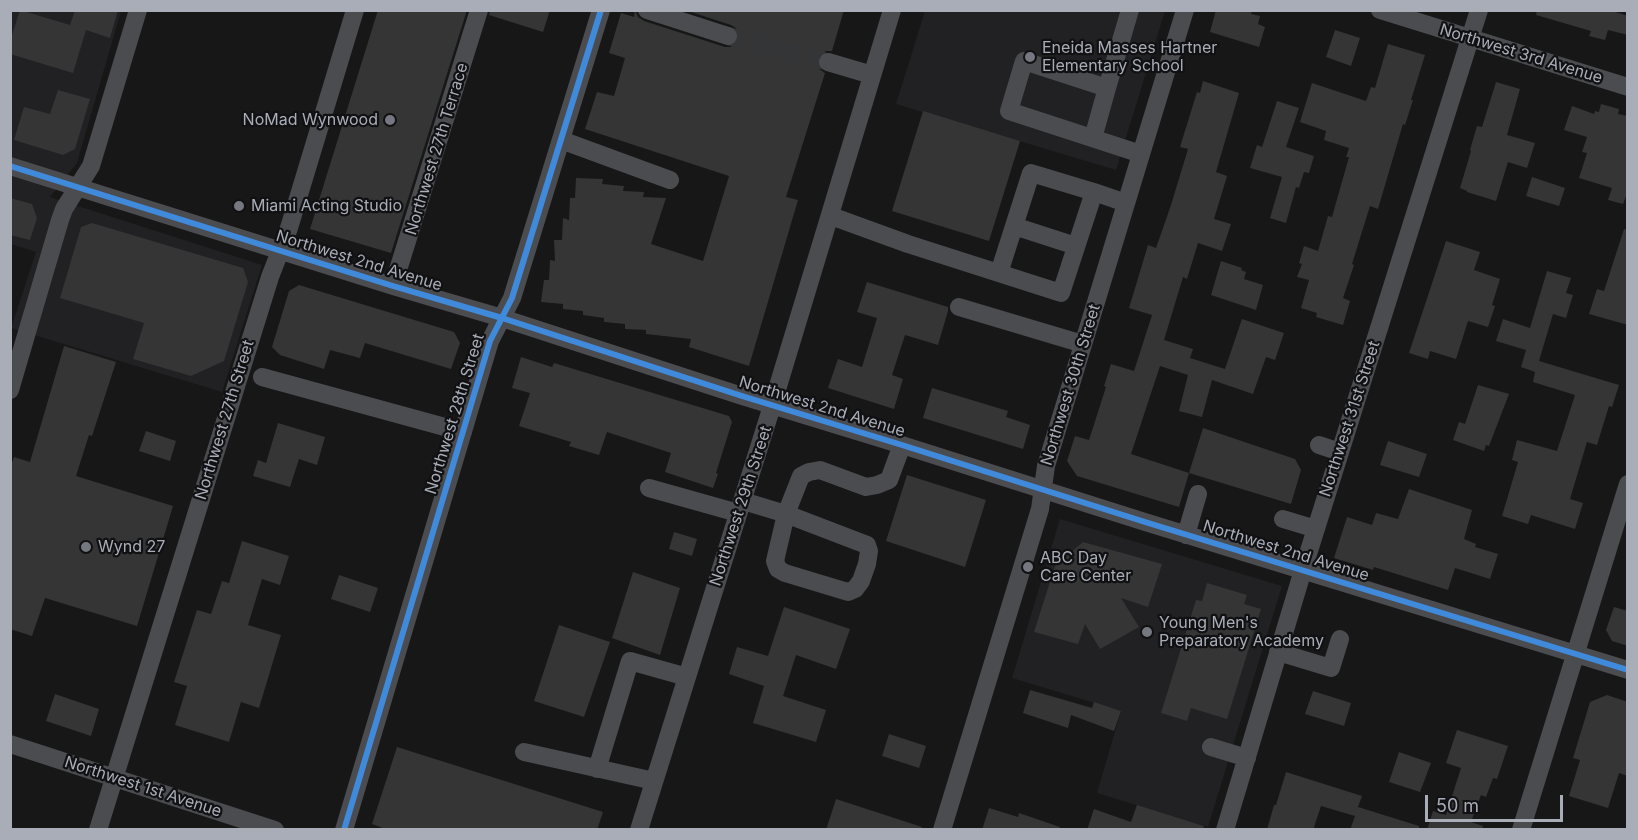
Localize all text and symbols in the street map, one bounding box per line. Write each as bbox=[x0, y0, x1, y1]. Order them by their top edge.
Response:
street label: Northwest 3rd Avenue bbox=[1437, 20, 1605, 88]
place label: Eneida Masses Hartner Elementary School bbox=[1042, 38, 1217, 76]
marker: Eneida Masses Hartner Elementary School bbox=[1023, 50, 1037, 64]
street label: Northwest 27th Terrace bbox=[402, 61, 472, 237]
place label: NoMad Wynwood bbox=[243, 110, 378, 130]
marker: NoMad Wynwood bbox=[383, 113, 397, 127]
place label: Miami Acting Studio bbox=[251, 196, 402, 216]
marker: Miami Acting Studio bbox=[232, 199, 246, 213]
street label: Northwest 2nd Avenue bbox=[274, 227, 444, 295]
street label: Northwest 30th Street bbox=[1037, 302, 1105, 468]
street label: Northwest 28th Street bbox=[421, 331, 489, 497]
street label: Northwest 27th Street bbox=[192, 338, 258, 502]
street label: Northwest 31st Street bbox=[1316, 339, 1384, 499]
street label: Northwest 2nd Avenue bbox=[737, 373, 907, 441]
street label: Northwest 29th Street bbox=[706, 424, 776, 588]
street label: Northwest 2nd Avenue bbox=[1201, 517, 1371, 585]
place label: Wynd 27 bbox=[98, 537, 165, 557]
marker: Wynd 27 bbox=[79, 540, 93, 554]
place label: ABC Day Care Center bbox=[1040, 548, 1131, 586]
marker: ABC Day Care Center bbox=[1021, 560, 1035, 574]
place label: Young Men's Preparatory Academy bbox=[1159, 613, 1324, 651]
marker: Young Men's Preparatory Academy bbox=[1140, 625, 1154, 639]
street label: Northwest 1st Avenue bbox=[62, 753, 224, 821]
scale bar bbox=[1428, 783, 1566, 821]
text: 50 m bbox=[1436, 795, 1479, 816]

